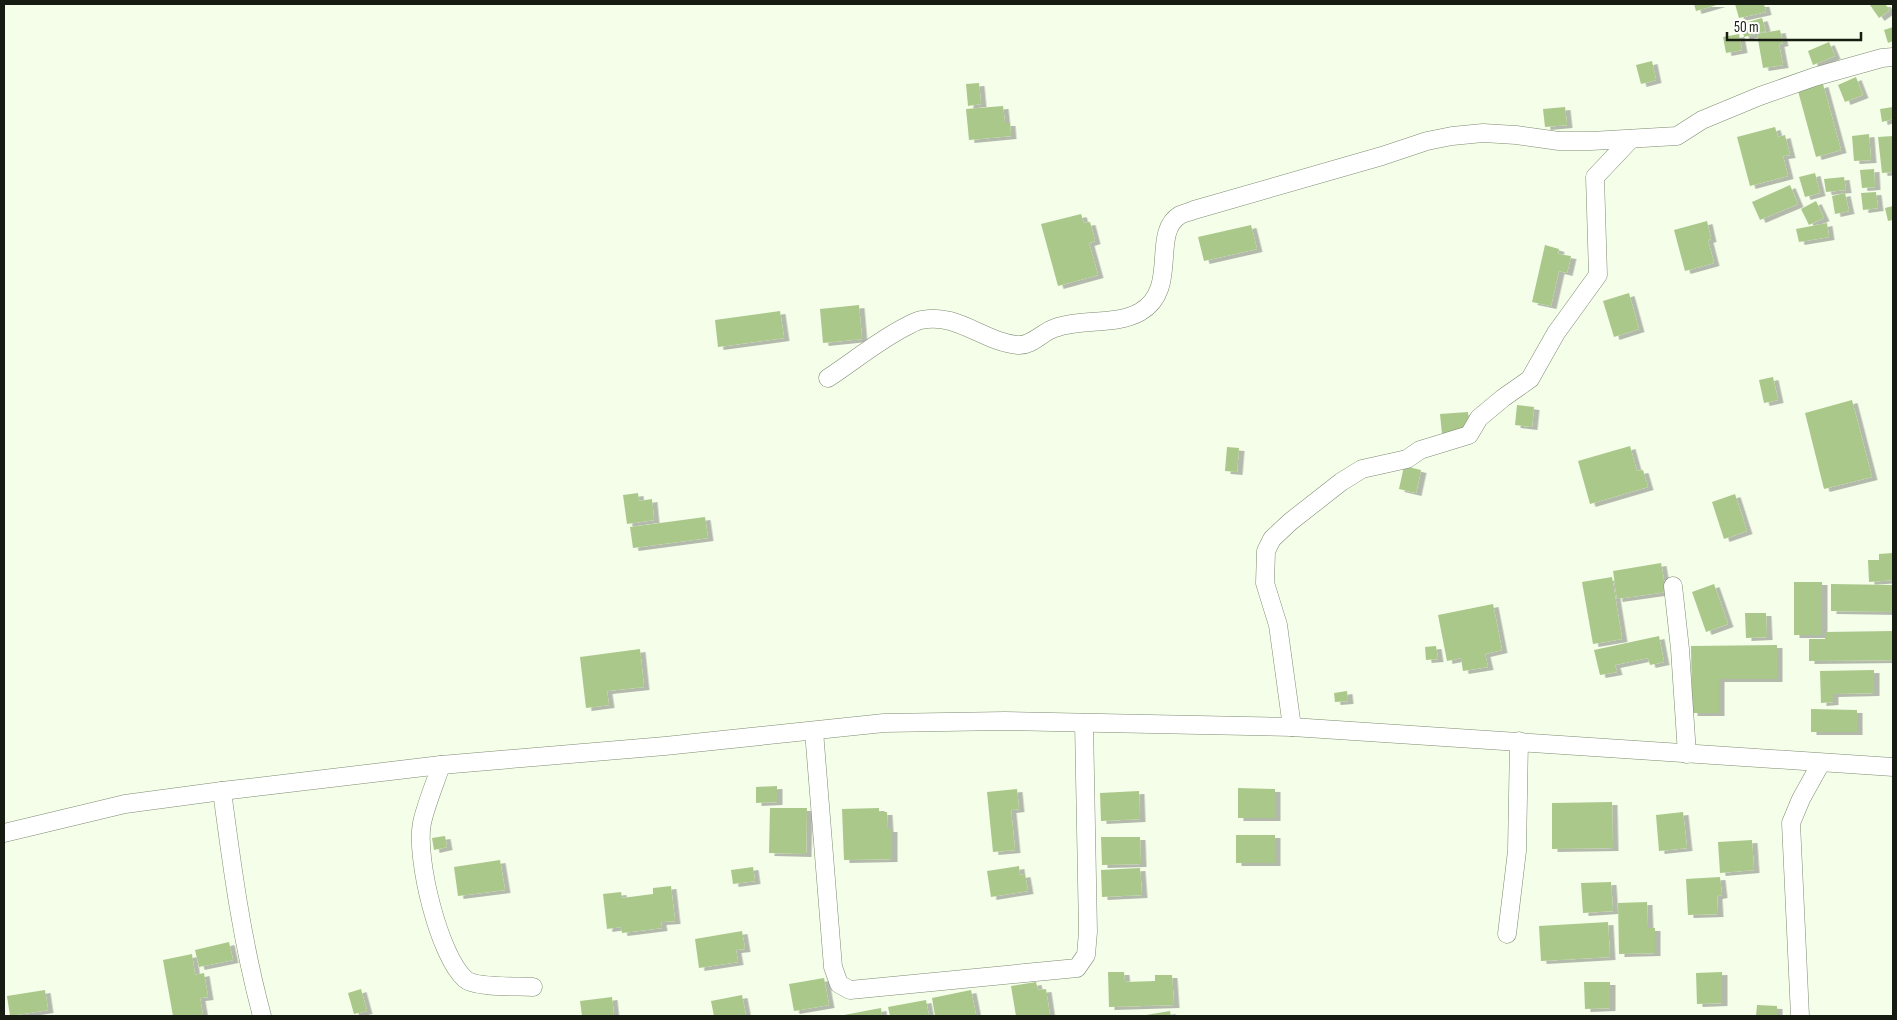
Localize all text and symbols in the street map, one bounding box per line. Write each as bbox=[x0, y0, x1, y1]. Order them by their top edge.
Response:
scale bar bbox=[1727, 10, 1861, 42]
text: 50 m bbox=[1734, 18, 1759, 37]

